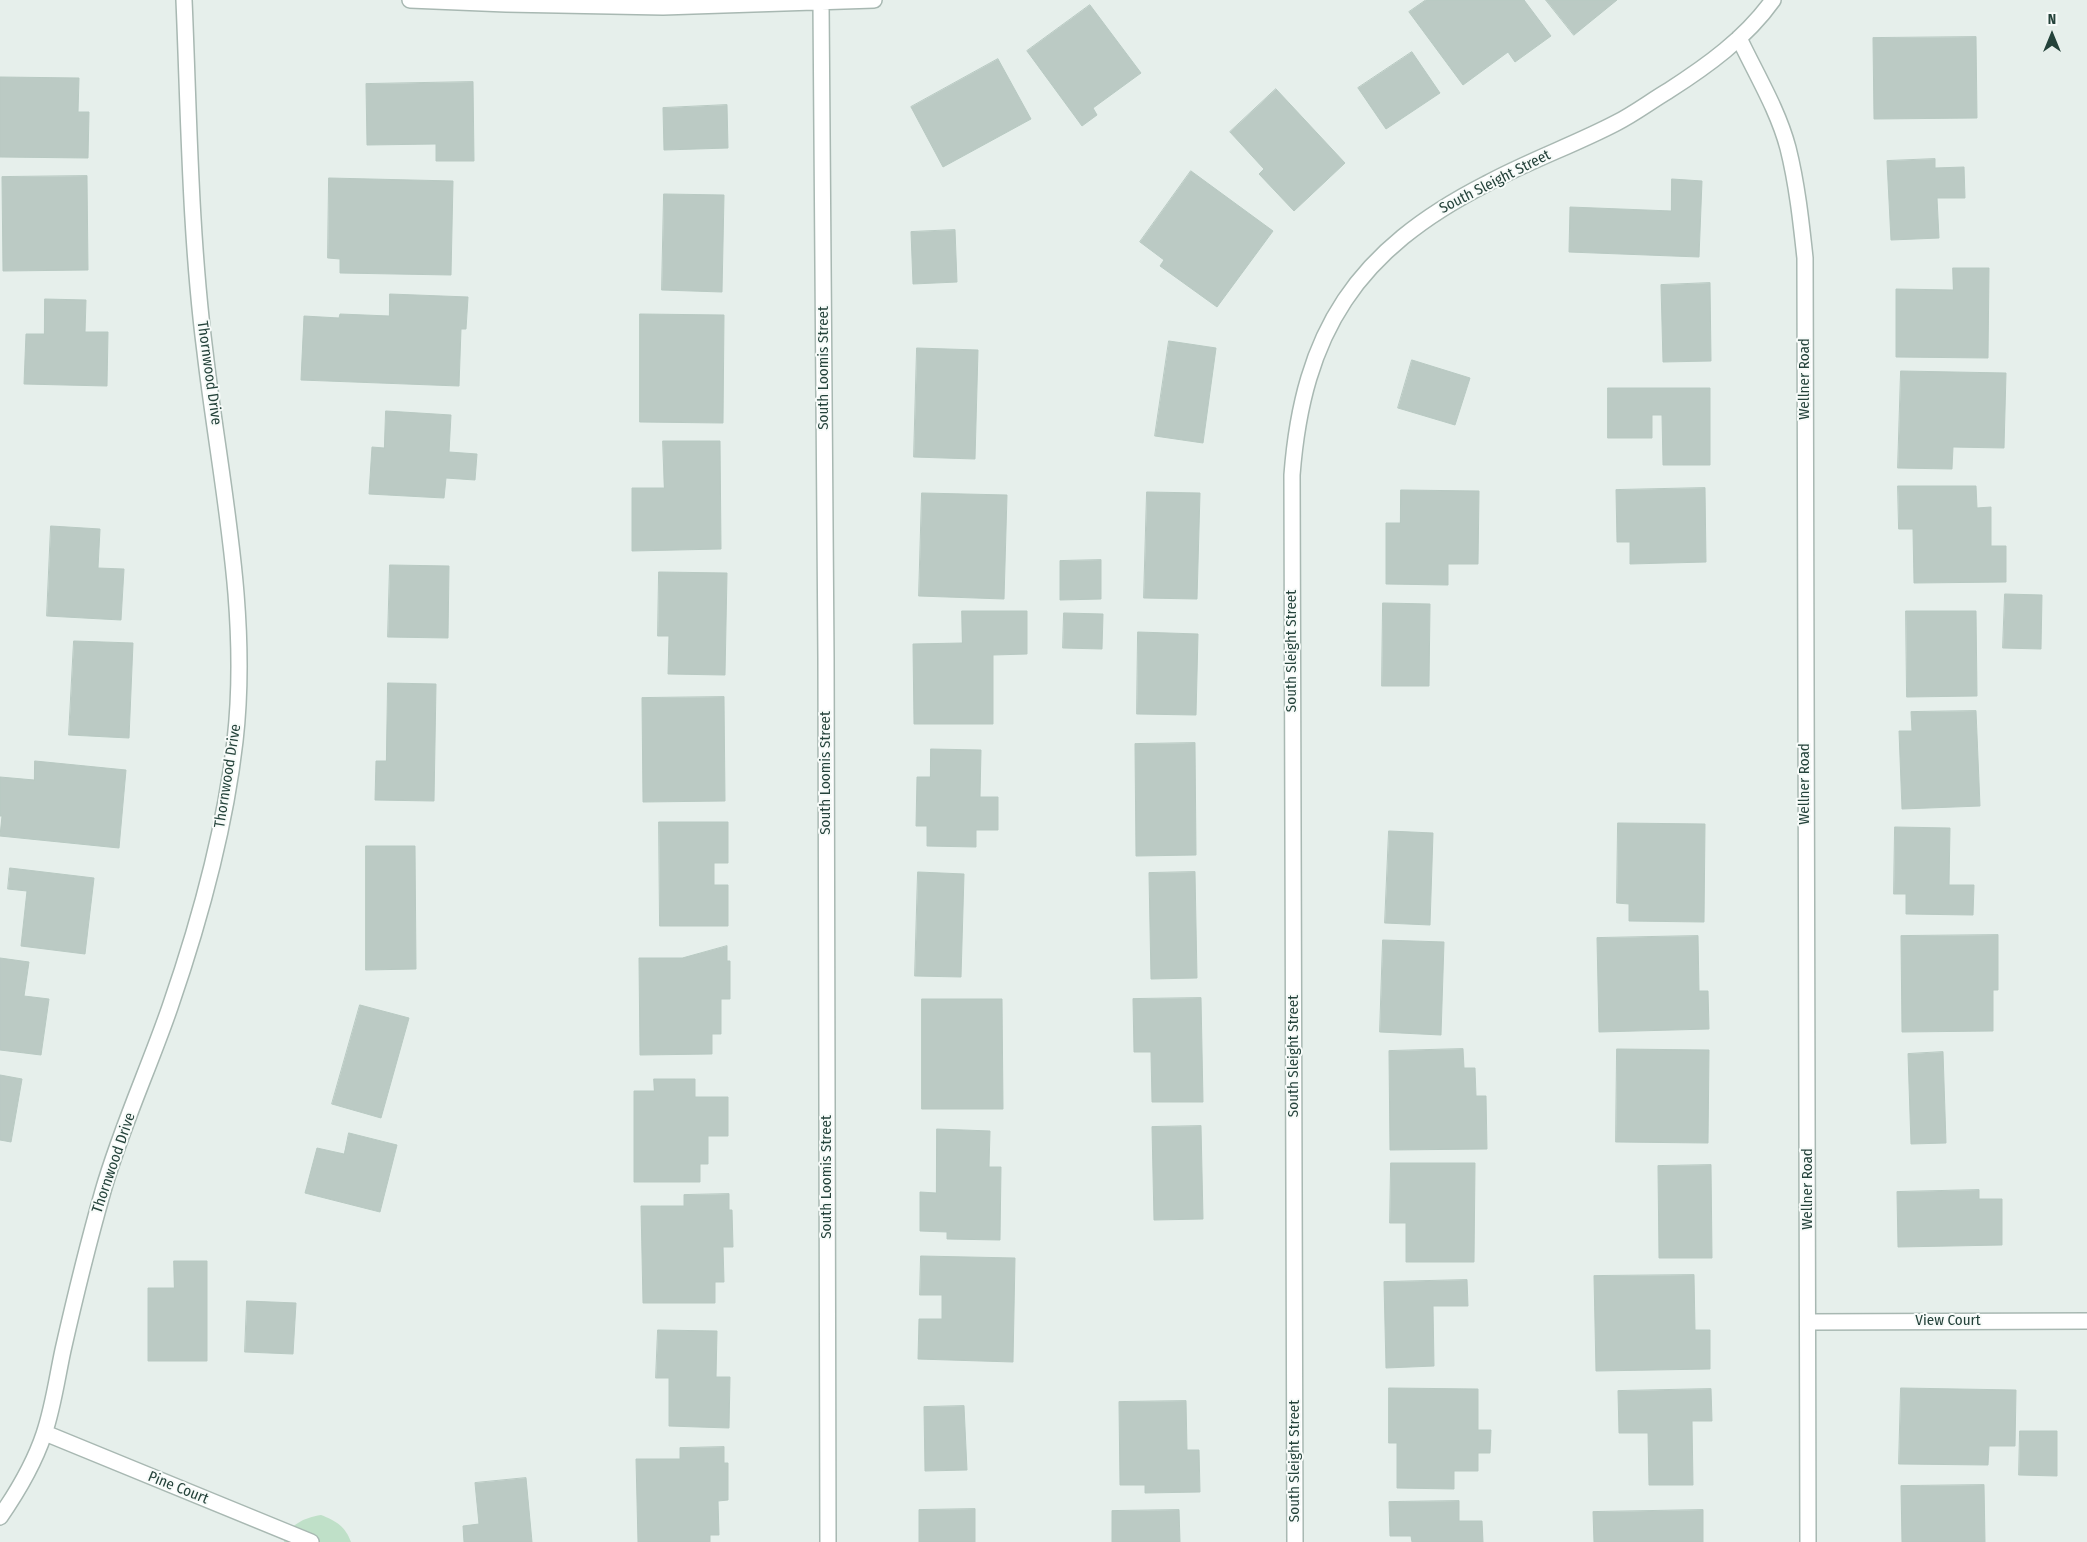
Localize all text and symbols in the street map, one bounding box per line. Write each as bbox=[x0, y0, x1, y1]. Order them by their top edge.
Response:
north arrow bbox=[2027, 10, 2077, 60]
text: N bbox=[2048, 11, 2056, 28]
street label: South Sleight Street bbox=[1436, 146, 1554, 218]
street label: South Loomis Street bbox=[815, 306, 833, 430]
street label: Thornwood Drive bbox=[193, 320, 225, 426]
street label: Wellner Road bbox=[1796, 338, 1814, 420]
street label: South Sleight Street bbox=[1283, 590, 1301, 712]
street label: South Loomis Street bbox=[817, 711, 835, 835]
street label: Thornwood Drive bbox=[211, 723, 245, 829]
street label: Wellner Road bbox=[1796, 743, 1814, 825]
street label: South Sleight Street bbox=[1285, 995, 1303, 1117]
street label: Thornwood Drive bbox=[88, 1111, 140, 1215]
street label: South Loomis Street bbox=[818, 1115, 836, 1239]
street label: Wellner Road bbox=[1799, 1148, 1817, 1230]
street label: View Court bbox=[1915, 1312, 1981, 1330]
street label: South Sleight Street bbox=[1286, 1400, 1304, 1522]
street label: Pine Court bbox=[145, 1468, 211, 1508]

